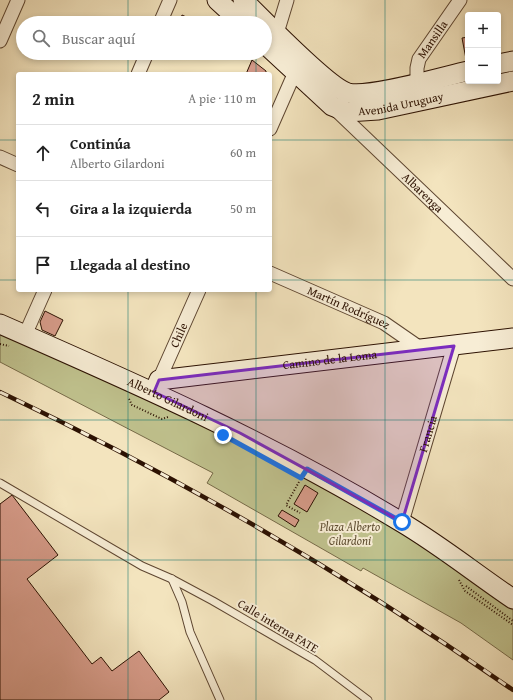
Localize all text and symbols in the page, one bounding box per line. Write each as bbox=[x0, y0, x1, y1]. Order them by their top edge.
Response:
map controls bbox=[465, 12, 501, 84]
button: + bbox=[465, 12, 501, 48]
search box bbox=[16, 16, 272, 60]
street label: Mansilla bbox=[413, 16, 452, 62]
icon: search bbox=[30, 27, 52, 49]
text: Buscar aquí bbox=[62, 28, 135, 49]
button: − bbox=[465, 48, 501, 84]
text: 2 min bbox=[32, 86, 74, 111]
street label: Avenida Uruguay bbox=[358, 87, 445, 119]
text: A pie · 110 m bbox=[188, 89, 256, 108]
text: Continúa bbox=[70, 133, 131, 154]
icon: ahead bbox=[32, 142, 54, 164]
text: 60 m bbox=[230, 143, 256, 162]
text: Alberto Gilardoni bbox=[70, 154, 165, 173]
street label: Albarenga bbox=[398, 168, 448, 216]
icon: left bbox=[32, 198, 54, 220]
text: Gira a la izquierda bbox=[70, 198, 192, 219]
text: 50 m bbox=[230, 199, 256, 218]
icon: arrive bbox=[32, 254, 54, 276]
text: Llegada al destino bbox=[70, 254, 190, 275]
street label: Martín Rodríguez bbox=[305, 281, 394, 333]
street label: Chile bbox=[165, 320, 192, 350]
street label: Camino de la Loma bbox=[282, 345, 378, 373]
street label: Alberto Gilardoni bbox=[125, 373, 212, 425]
street label: Francia bbox=[414, 413, 441, 454]
route end bbox=[214, 426, 232, 444]
route start bbox=[393, 513, 411, 531]
park label: Plaza Alberto Gilardoni bbox=[319, 518, 380, 549]
street label: Calle interna FATE bbox=[235, 595, 322, 656]

